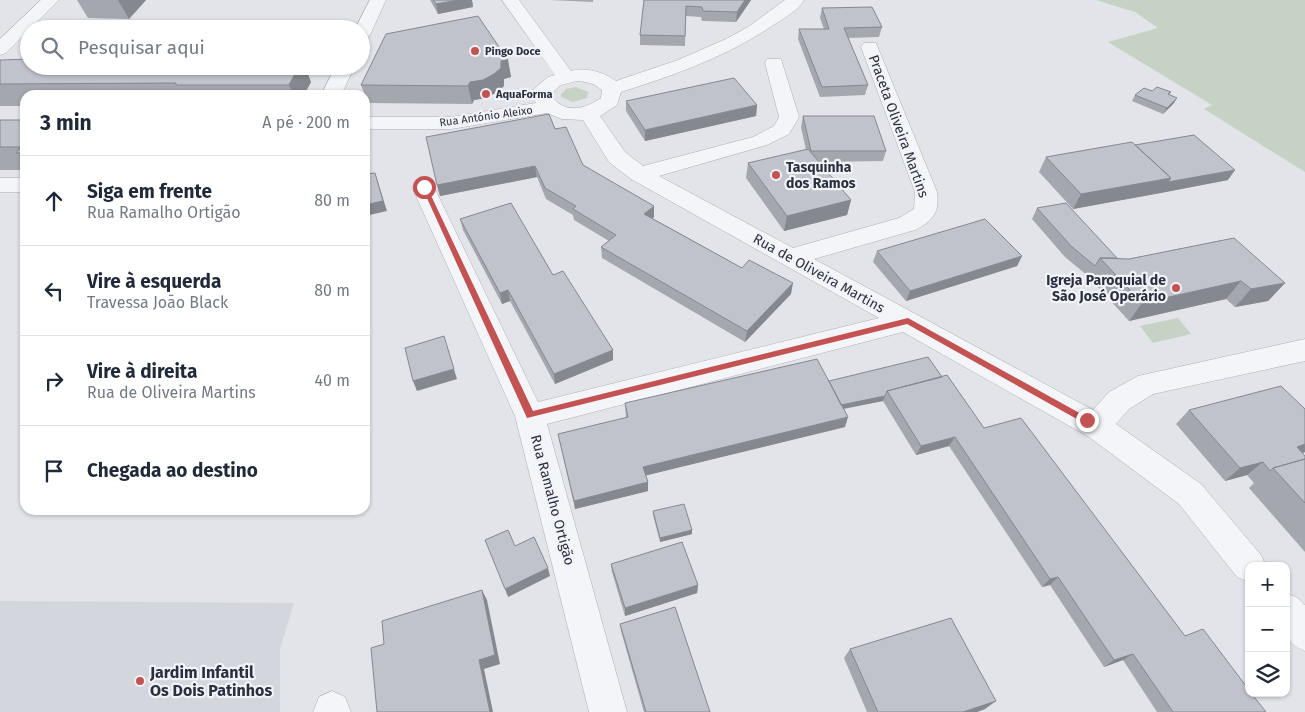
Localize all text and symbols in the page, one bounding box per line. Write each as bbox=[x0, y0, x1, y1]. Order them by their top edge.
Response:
search box bbox=[20, 20, 370, 75]
icon: search bbox=[38, 34, 66, 62]
text: Pesquisar aqui bbox=[78, 36, 205, 59]
marker: Pingo Doce bbox=[469, 45, 481, 57]
place label: Pingo Doce bbox=[485, 45, 541, 58]
street label: Praceta Oliveira Martins bbox=[865, 52, 932, 200]
marker: AquaForma bbox=[480, 88, 492, 100]
place label: AquaForma bbox=[495, 88, 553, 101]
street label: Rua António Aleixo bbox=[439, 104, 534, 129]
text: 3 min bbox=[40, 110, 92, 136]
text: A pé · 200 m bbox=[262, 113, 350, 132]
place label: Tasquinha dos Ramos bbox=[786, 159, 856, 192]
marker: Tasquinha dos Ramos bbox=[770, 169, 782, 181]
route start bbox=[413, 176, 436, 199]
text: Siga em frente bbox=[87, 180, 212, 203]
icon: ahead bbox=[40, 187, 68, 215]
text: 80 m bbox=[314, 191, 350, 210]
text: Rua Ramalho Ortigão bbox=[87, 203, 241, 222]
street label: Rua de Oliveira Martins bbox=[750, 230, 888, 317]
text: Vire à esquerda bbox=[87, 270, 221, 293]
place label: Igreja Paroquial de São José Operário bbox=[1046, 272, 1166, 305]
icon: left bbox=[40, 277, 68, 305]
text: 80 m bbox=[314, 281, 350, 300]
marker: Igreja Paroquial de São José Operário bbox=[1170, 282, 1182, 294]
text: Travessa João Black bbox=[87, 293, 228, 312]
text: Vire à direita bbox=[87, 360, 197, 383]
icon: right bbox=[40, 367, 68, 395]
text: 40 m bbox=[315, 371, 350, 390]
text: Rua de Oliveira Martins bbox=[87, 383, 256, 402]
route end bbox=[1076, 409, 1099, 432]
street label: Rua Ramalho Ortigão bbox=[527, 433, 578, 567]
icon: arrive bbox=[40, 457, 68, 485]
text: Chegada ao destino bbox=[87, 459, 258, 482]
map controls bbox=[1245, 562, 1290, 697]
button: + bbox=[1245, 562, 1290, 607]
button: − bbox=[1245, 607, 1290, 652]
button: layers bbox=[1245, 652, 1290, 697]
place label: Jardim Infantil Os Dois Patinhos bbox=[149, 663, 272, 700]
marker: Jardim Infantil Os Dois Patinhos bbox=[134, 675, 146, 687]

